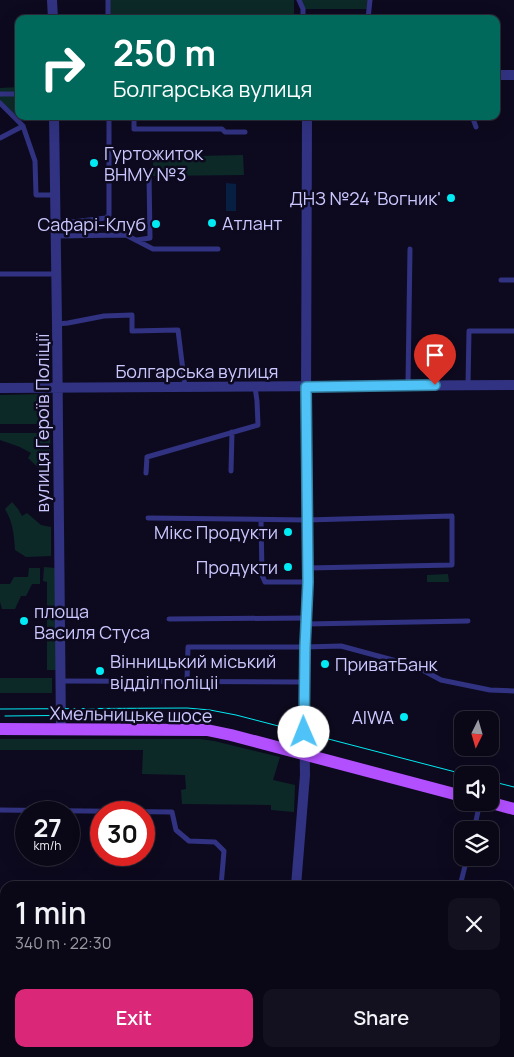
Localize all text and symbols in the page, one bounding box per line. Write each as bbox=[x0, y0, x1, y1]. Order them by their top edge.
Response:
text: 250 m bbox=[113, 29, 216, 77]
icon: right bbox=[30, 35, 95, 100]
text: Болгарська вулиця bbox=[113, 74, 312, 104]
place label: Гуртожиток ВНМУ №3 bbox=[104, 141, 204, 186]
marker: Гуртожиток ВНМУ №3 bbox=[88, 157, 100, 169]
place label: ДНЗ №24 'Вогник' bbox=[289, 186, 441, 210]
marker: ДНЗ №24 'Вогник' bbox=[445, 192, 457, 204]
place label: Атлант bbox=[222, 211, 282, 235]
place label: Сафарі-Клуб bbox=[37, 212, 146, 236]
marker: Атлант bbox=[206, 217, 218, 229]
marker: Сафарі-Клуб bbox=[150, 218, 162, 230]
street label: вулиця Героїв Поліції bbox=[30, 333, 54, 512]
pin bbox=[414, 334, 456, 385]
icon: arrive bbox=[421, 341, 449, 369]
street label: Болгарська вулиця bbox=[115, 359, 279, 383]
place label: Мікс Продукти bbox=[154, 520, 278, 544]
marker: Мікс Продукти bbox=[282, 526, 294, 538]
place label: Продукти bbox=[196, 555, 278, 579]
marker: Продукти bbox=[282, 561, 294, 573]
place label: площа Василя Стуса bbox=[34, 599, 150, 644]
marker: площа Василя Стуса bbox=[18, 615, 30, 627]
place label: Вінницький міський відділ поліціі bbox=[110, 649, 276, 694]
place label: ПриватБанк bbox=[335, 652, 439, 676]
marker: ПриватБанк bbox=[319, 658, 331, 670]
marker: Вінницький міський відділ поліціі bbox=[94, 665, 106, 677]
street label: Хмельницьке шосе bbox=[49, 701, 213, 727]
position arrow bbox=[277, 705, 329, 757]
place label: AIWA bbox=[351, 705, 395, 729]
marker: AIWA bbox=[398, 711, 410, 723]
north arrow bbox=[454, 711, 499, 756]
map controls bbox=[454, 711, 499, 866]
button: sound bbox=[454, 766, 499, 811]
speed limit sign: 30 bbox=[90, 801, 155, 866]
text: 27 bbox=[33, 810, 62, 845]
button: layers bbox=[454, 821, 499, 866]
text: km/h bbox=[34, 837, 61, 854]
text: 1 min bbox=[15, 892, 87, 933]
button: close bbox=[448, 898, 500, 950]
text: 340 m · 22:30 bbox=[15, 932, 111, 954]
button: Exit bbox=[15, 989, 253, 1047]
button: Share bbox=[263, 989, 500, 1047]

